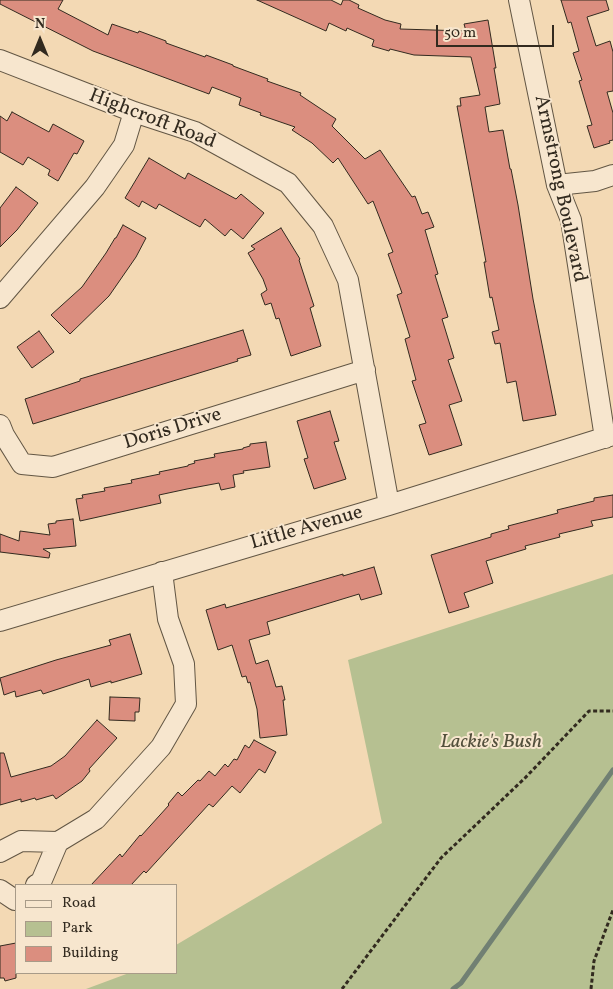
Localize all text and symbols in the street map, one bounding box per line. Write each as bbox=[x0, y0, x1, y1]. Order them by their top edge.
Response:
north arrow bbox=[15, 15, 65, 65]
text: N bbox=[35, 15, 45, 34]
scale bar bbox=[438, 15, 556, 47]
text: 50 m bbox=[444, 23, 476, 44]
street label: Highcroft Road bbox=[85, 85, 219, 155]
street label: Armstrong Boulevard bbox=[527, 93, 591, 285]
street label: Doris Drive bbox=[121, 404, 225, 456]
street label: Little Avenue bbox=[248, 501, 366, 557]
park label: Lackie's Bush bbox=[440, 731, 542, 755]
legend bbox=[15, 884, 178, 974]
text: Road bbox=[62, 893, 96, 914]
text: Park bbox=[62, 918, 93, 939]
text: Building bbox=[62, 943, 118, 964]

